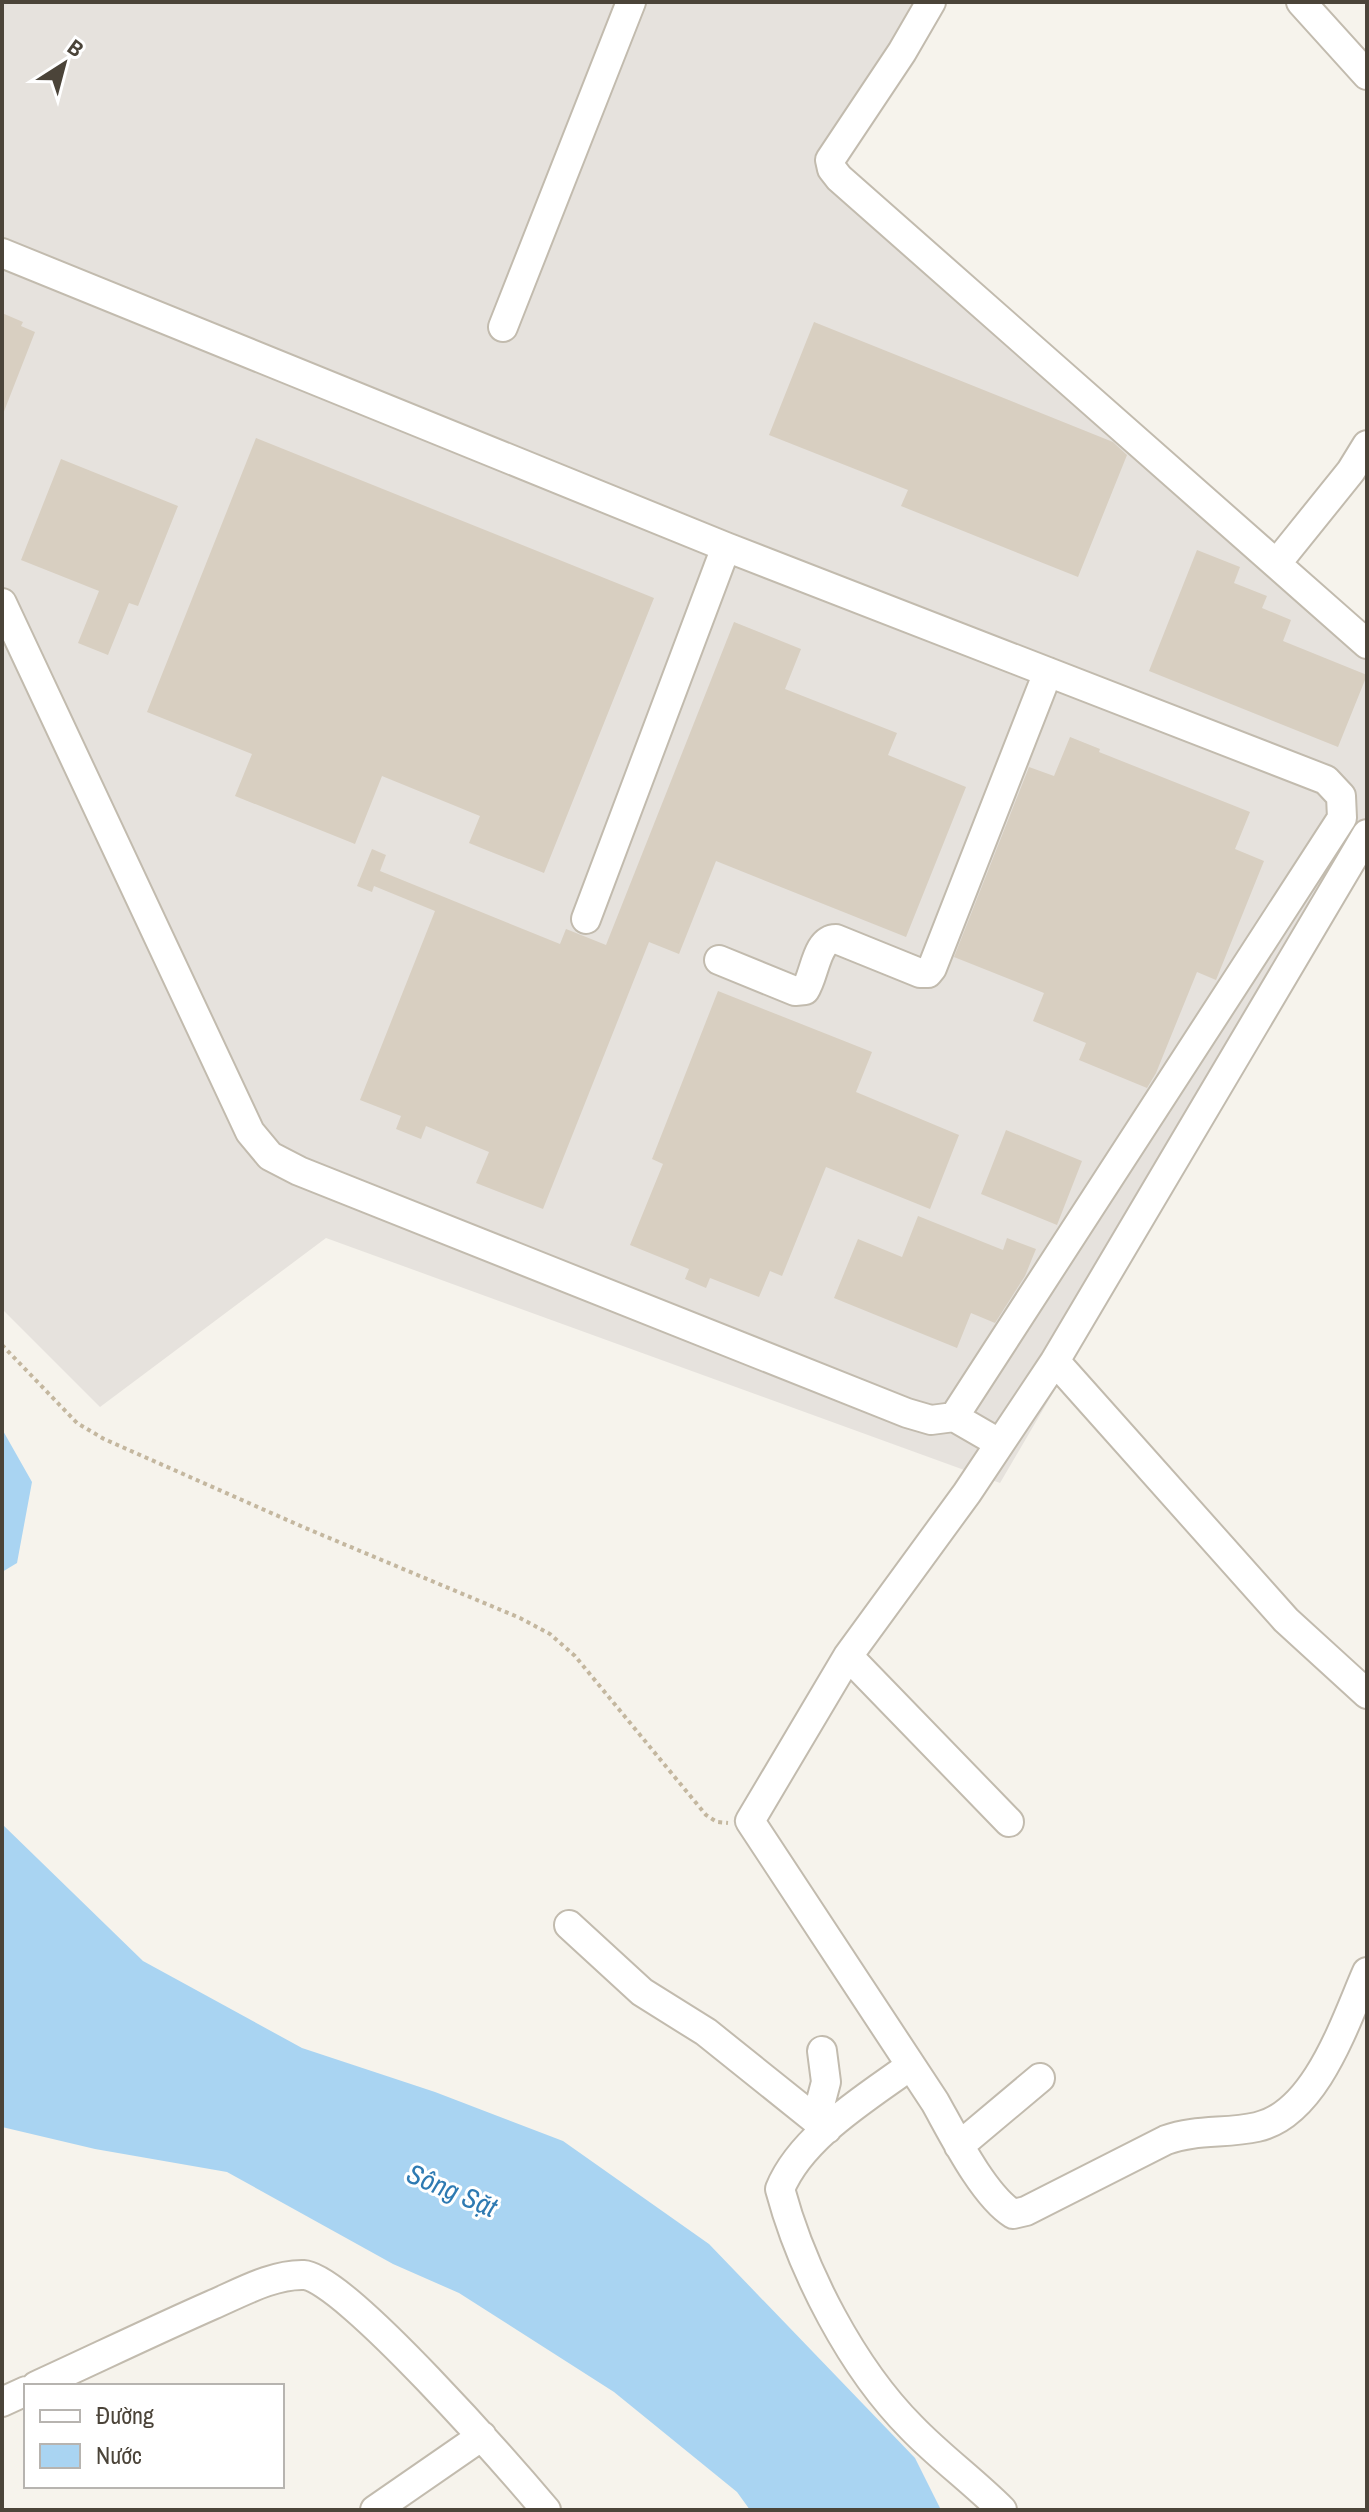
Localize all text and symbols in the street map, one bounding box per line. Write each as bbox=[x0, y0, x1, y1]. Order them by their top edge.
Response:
north arrow bbox=[24, 24, 104, 104]
text: B bbox=[62, 32, 90, 64]
water label: Sông Sặt bbox=[401, 2154, 503, 2226]
legend bbox=[24, 2384, 284, 2488]
text: Đường bbox=[96, 2399, 154, 2431]
text: Nước bbox=[96, 2439, 142, 2471]

